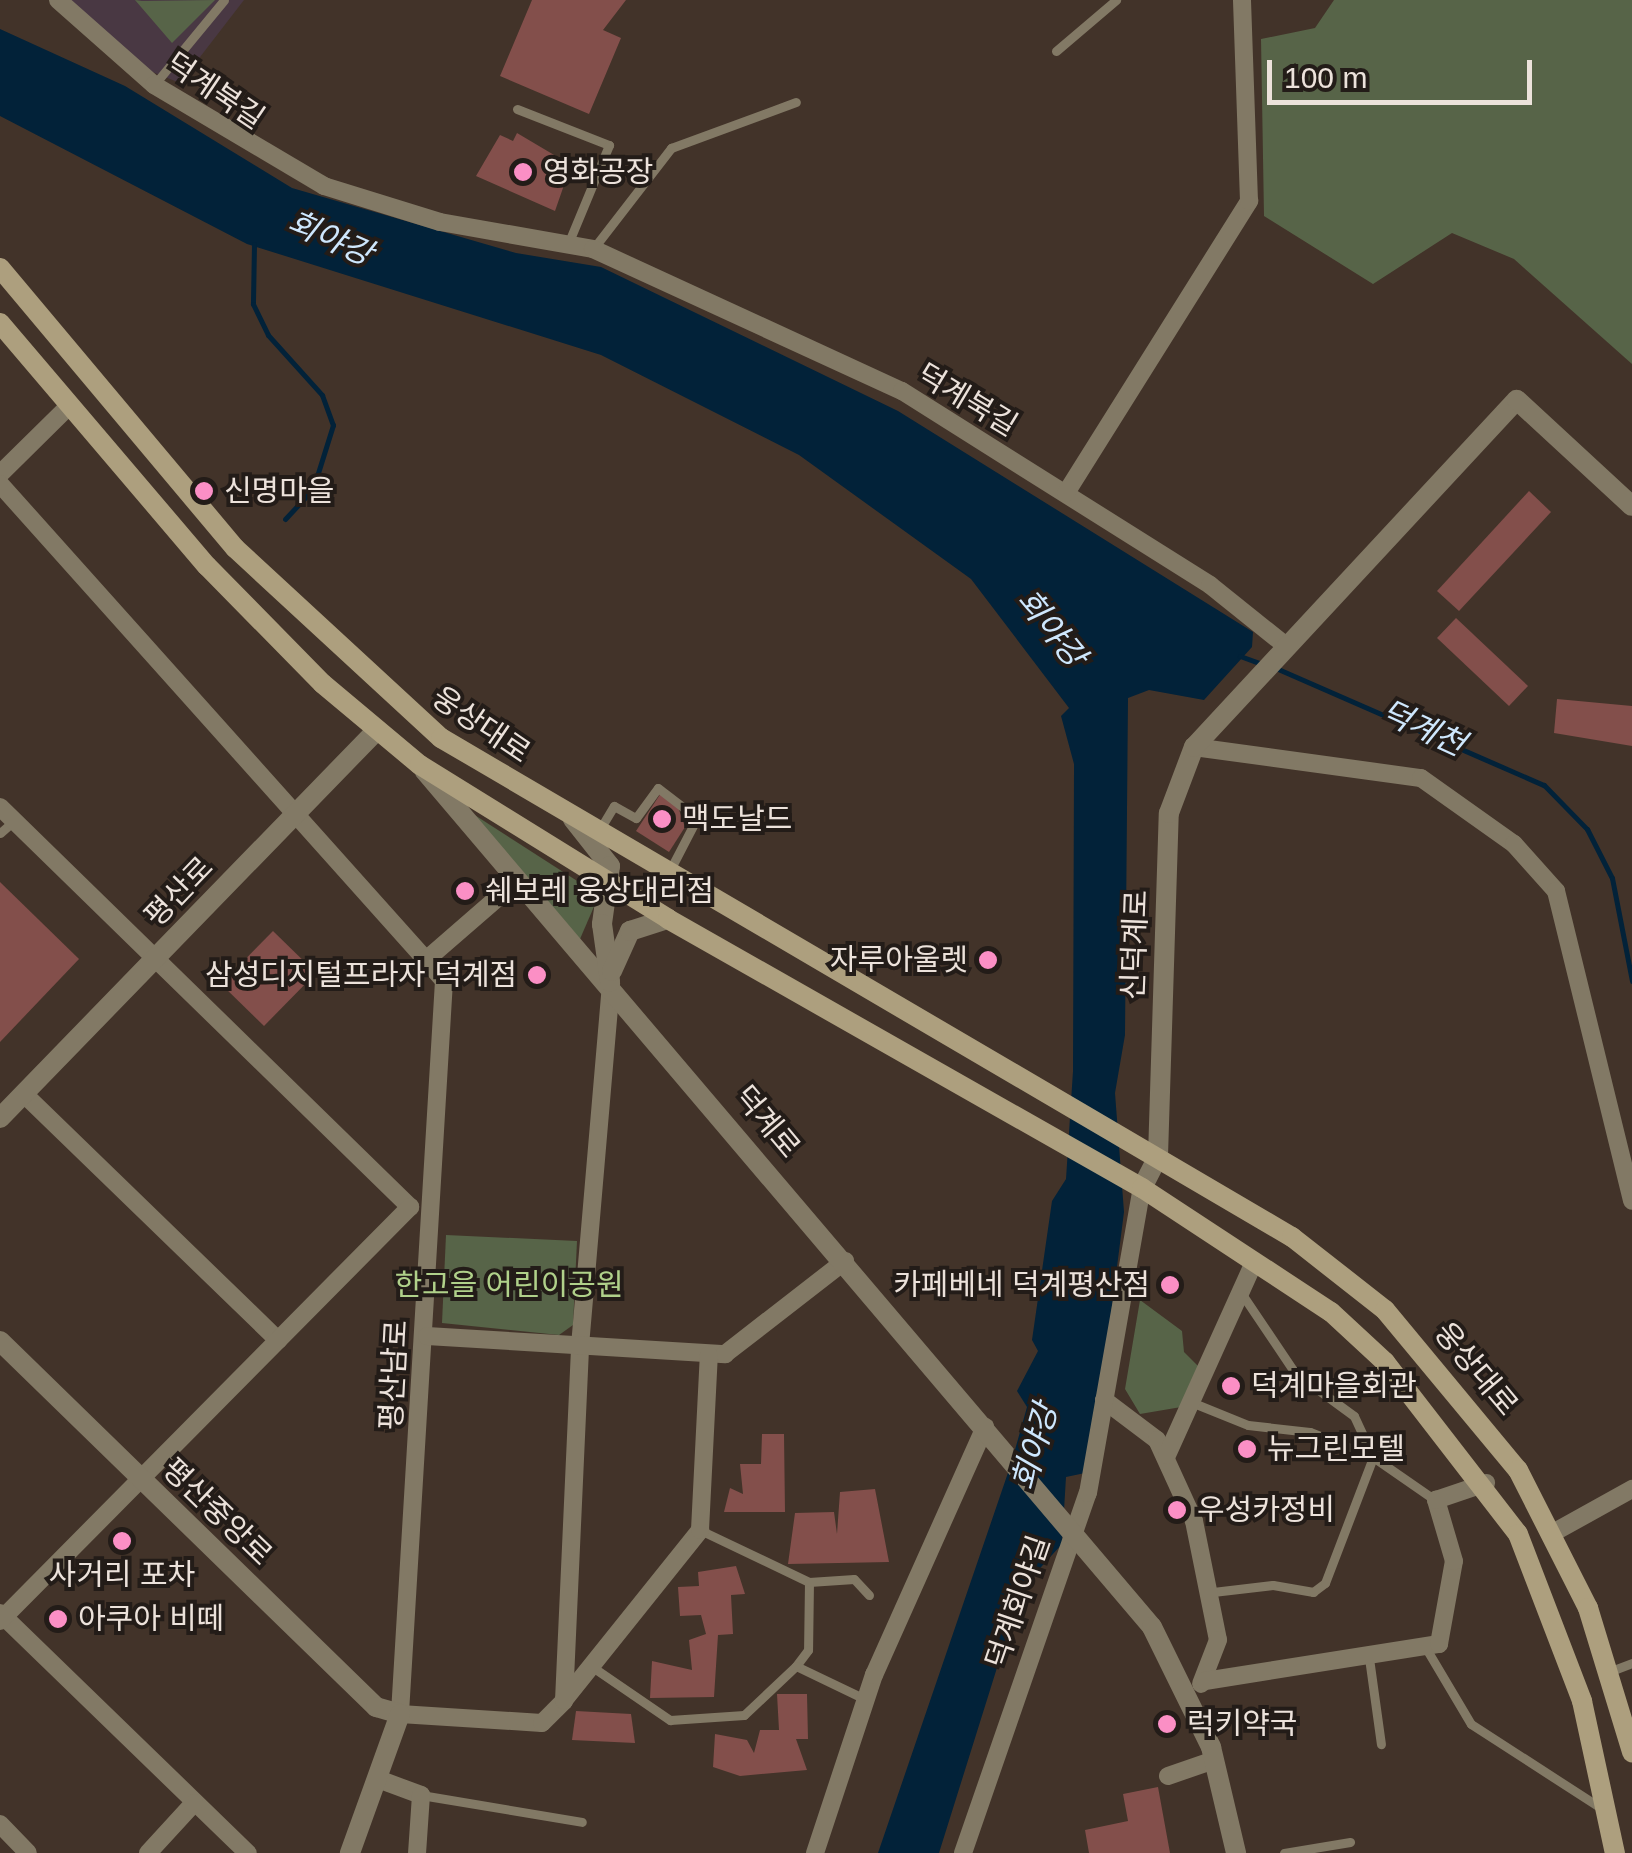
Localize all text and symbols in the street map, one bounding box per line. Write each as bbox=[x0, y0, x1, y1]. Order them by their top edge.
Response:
scale bar bbox=[1272, 40, 1537, 102]
street label: 덕계북길 bbox=[159, 45, 271, 137]
text: 100 m bbox=[1284, 61, 1367, 94]
place label: 영화공장 bbox=[543, 154, 653, 190]
marker: 영화공장 bbox=[512, 161, 534, 183]
water label: 회야강 bbox=[282, 202, 378, 274]
street label: 덕계북길 bbox=[910, 356, 1024, 444]
place label: 신명마을 bbox=[224, 473, 334, 509]
marker: 신명마을 bbox=[193, 480, 215, 502]
water label: 회야강 bbox=[1008, 582, 1094, 674]
street label: 웅상대로 bbox=[425, 679, 537, 771]
water label: 덕계천 bbox=[1375, 692, 1471, 764]
place label: 맥도날드 bbox=[682, 801, 792, 837]
marker: 맥도날드 bbox=[651, 808, 673, 830]
street label: 평산로 bbox=[137, 850, 221, 934]
place label: 쉐보레 웅상대리점 bbox=[485, 873, 714, 909]
marker: 쉐보레 웅상대리점 bbox=[454, 880, 476, 902]
street label: 신덕계로 bbox=[1115, 889, 1155, 1001]
place label: 자루아울렛 bbox=[830, 942, 968, 978]
marker: 자루아울렛 bbox=[977, 949, 999, 971]
place label: 삼성디지털프라자 덕계점 bbox=[205, 957, 517, 993]
marker: 삼성디지털프라자 덕계점 bbox=[526, 964, 548, 986]
street label: 덕계로 bbox=[727, 1079, 807, 1165]
park label: 한고을 어린이공원 bbox=[394, 1267, 624, 1303]
place label: 카페베네 덕계평산점 bbox=[893, 1267, 1150, 1303]
marker: 카페베네 덕계평산점 bbox=[1159, 1274, 1181, 1296]
street label: 웅상대로 bbox=[1427, 1315, 1525, 1423]
street label: 평산남로 bbox=[373, 1319, 415, 1431]
place label: 덕계마을회관 bbox=[1251, 1368, 1417, 1404]
marker: 덕계마을회관 bbox=[1220, 1375, 1242, 1397]
water label: 회야강 bbox=[1004, 1399, 1066, 1495]
place label: 뉴그린모텔 bbox=[1267, 1431, 1405, 1467]
marker: 뉴그린모텔 bbox=[1236, 1438, 1258, 1460]
street label: 평산중앙로 bbox=[155, 1451, 279, 1573]
place label: 우성카정비 bbox=[1197, 1492, 1335, 1528]
marker: 우성카정비 bbox=[1166, 1499, 1188, 1521]
marker: 사거리 포차 bbox=[111, 1530, 133, 1552]
street label: 덕계회야길 bbox=[979, 1531, 1057, 1673]
place label: 사거리 포차 bbox=[49, 1557, 195, 1593]
place label: 아쿠아 비떼 bbox=[78, 1601, 224, 1637]
marker: 아쿠아 비떼 bbox=[47, 1608, 69, 1630]
place label: 럭키약국 bbox=[1187, 1706, 1297, 1742]
marker: 럭키약국 bbox=[1156, 1713, 1178, 1735]

